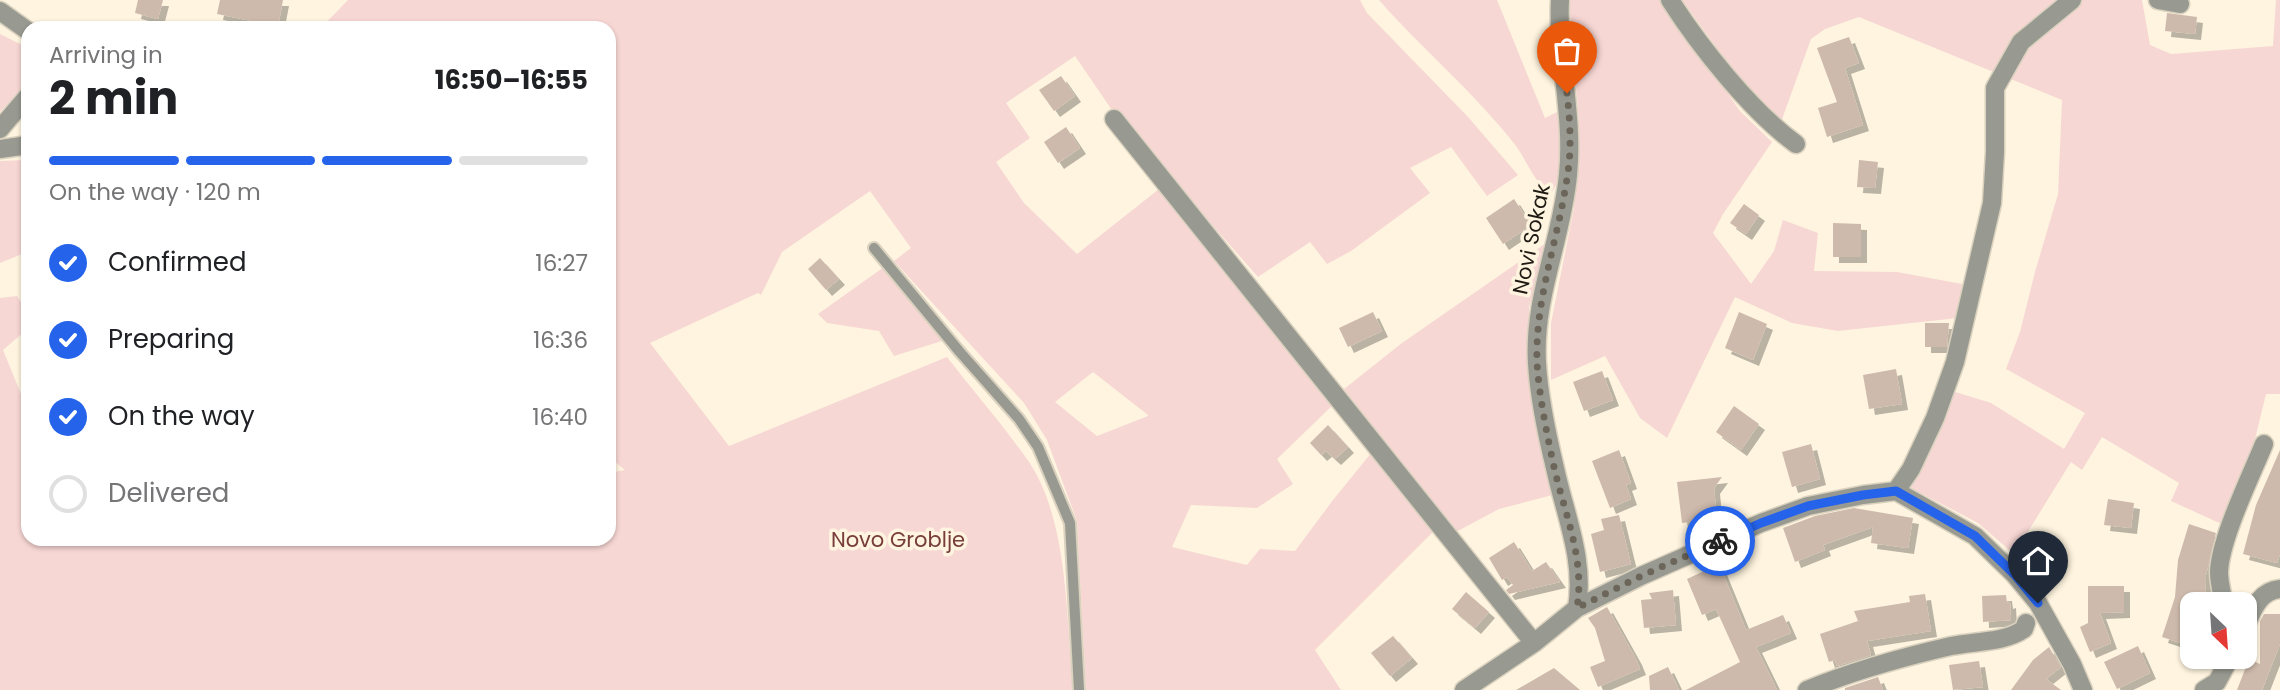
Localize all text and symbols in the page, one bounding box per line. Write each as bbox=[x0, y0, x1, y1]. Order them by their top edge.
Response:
pin bbox=[1537, 21, 1597, 93]
icon: bag bbox=[1548, 32, 1586, 70]
text: Arriving in bbox=[49, 39, 163, 71]
text: 16:50–16:55 bbox=[435, 62, 588, 98]
text: 2 min bbox=[49, 66, 178, 130]
text: On the way · 120 m bbox=[49, 176, 261, 208]
street label: Novi Sokak bbox=[1505, 181, 1557, 297]
icon: check bbox=[49, 244, 87, 282]
text: Confirmed bbox=[108, 244, 246, 280]
text: 16:27 bbox=[535, 247, 588, 279]
icon: check bbox=[49, 321, 87, 359]
text: Preparing bbox=[108, 321, 234, 357]
text: 16:36 bbox=[533, 324, 588, 356]
icon: check bbox=[49, 398, 87, 436]
text: On the way bbox=[108, 398, 255, 434]
text: 16:40 bbox=[532, 401, 588, 433]
text: Delivered bbox=[108, 475, 229, 511]
courier bbox=[1685, 506, 1755, 576]
icon: bike bbox=[1701, 522, 1739, 560]
park label: Novo Groblje bbox=[831, 525, 965, 554]
pin bbox=[2008, 531, 2068, 603]
icon: home bbox=[2019, 542, 2057, 580]
north arrow bbox=[2180, 592, 2258, 668]
map controls bbox=[2180, 592, 2257, 669]

